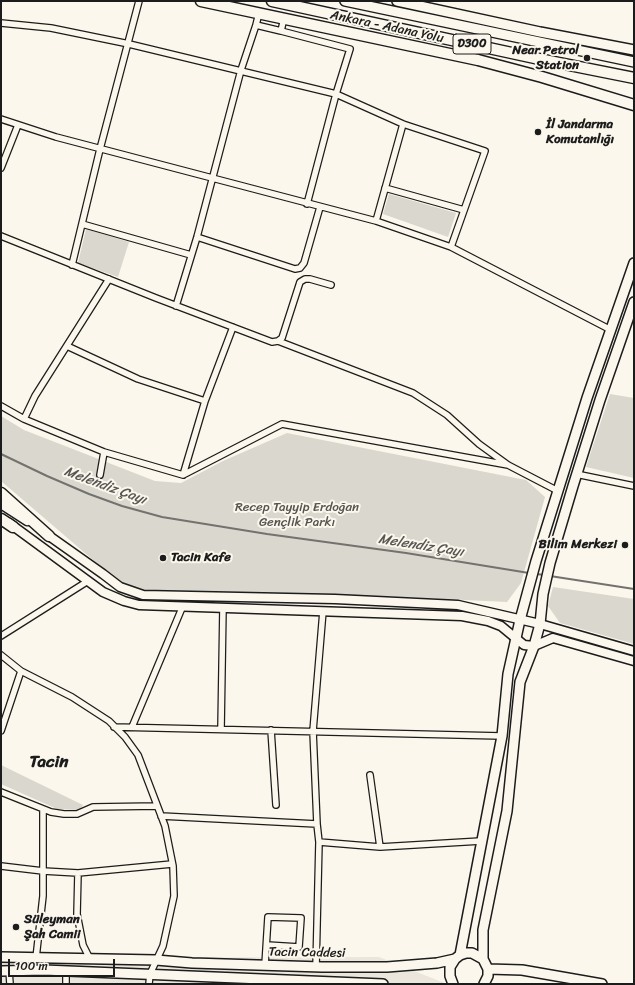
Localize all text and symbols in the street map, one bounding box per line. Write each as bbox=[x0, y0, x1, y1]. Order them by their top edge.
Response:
street label: Ankara - Adana Yolu bbox=[329, 7, 445, 47]
road number: D300 bbox=[453, 34, 491, 54]
place label: Near Petrol Station bbox=[512, 43, 579, 74]
marker: Near Petrol Station bbox=[582, 53, 592, 63]
place label: İl Jandarma Komutanlığı bbox=[546, 117, 614, 148]
marker: İl Jandarma Komutanlığı bbox=[533, 127, 543, 137]
water label: Melendiz Çayı bbox=[62, 463, 148, 509]
park label: Recep Tayyip Erdoğan Gençlik Parkı bbox=[235, 500, 359, 531]
water label: Melendiz Çayı bbox=[377, 531, 465, 561]
place label: Bilim Merkezi bbox=[539, 537, 617, 553]
marker: Bilim Merkezi bbox=[620, 540, 630, 550]
place label: Tacin Kafe bbox=[171, 550, 231, 566]
marker: Tacin Kafe bbox=[158, 553, 168, 563]
district label: Tacin bbox=[30, 753, 68, 773]
place label: Süleyman Şah Camii bbox=[24, 912, 81, 943]
marker: Süleyman Şah Camii bbox=[11, 922, 21, 932]
street label: Tacin Caddesi bbox=[268, 945, 346, 961]
scale bar bbox=[10, 951, 117, 977]
text: 100 m bbox=[15, 955, 48, 977]

